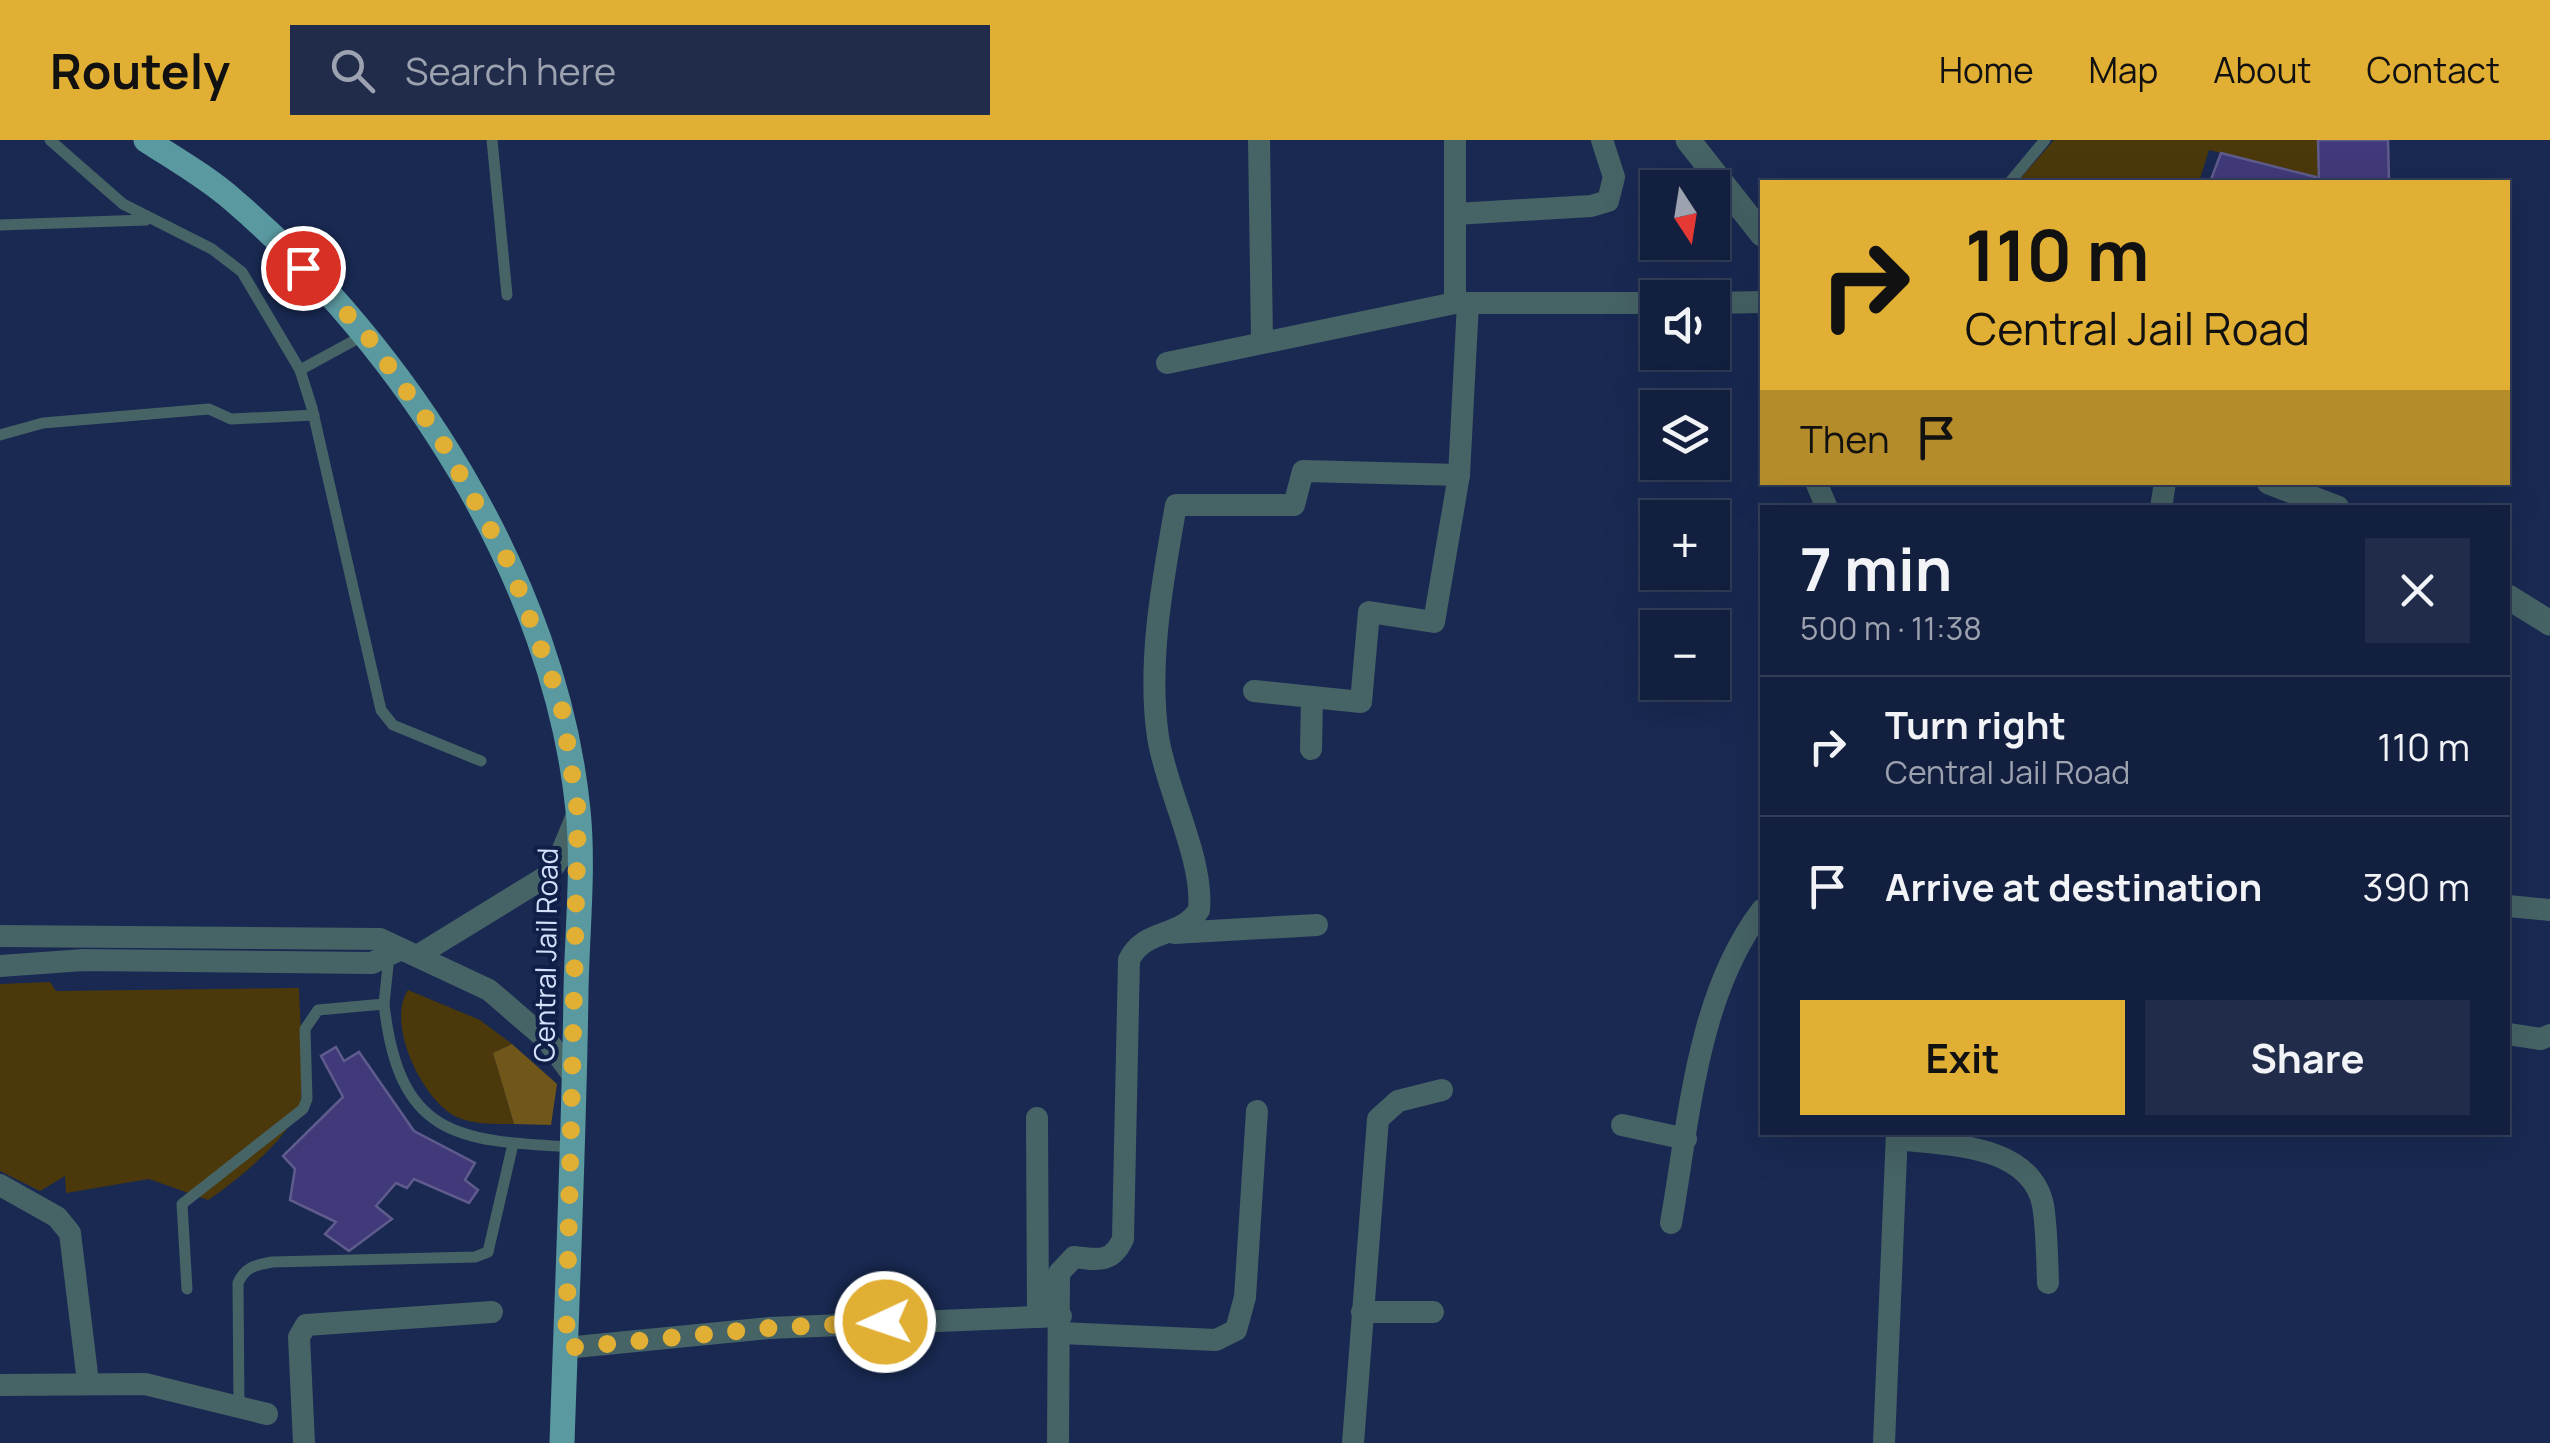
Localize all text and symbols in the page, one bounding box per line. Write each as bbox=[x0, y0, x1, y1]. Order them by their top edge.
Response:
search box bbox=[290, 25, 990, 115]
text: Routely bbox=[50, 38, 230, 103]
icon: search bbox=[325, 43, 380, 98]
text: Search here bbox=[405, 44, 616, 96]
text: Home bbox=[1939, 46, 2034, 94]
text: Map bbox=[2089, 46, 2158, 94]
text: About bbox=[2213, 46, 2312, 94]
text: Contact bbox=[2367, 46, 2500, 94]
north arrow bbox=[1640, 170, 1730, 260]
map controls bbox=[1640, 170, 1730, 700]
text: 110 m bbox=[1965, 206, 2149, 302]
icon: right bbox=[1800, 220, 1930, 350]
pin bbox=[261, 226, 346, 311]
icon: arrive bbox=[276, 241, 331, 296]
button: sound bbox=[1640, 280, 1730, 370]
text: Central Jail Road bbox=[1965, 297, 2310, 359]
button: layers bbox=[1640, 390, 1730, 480]
icon: arrive bbox=[1909, 410, 1964, 465]
text: Then bbox=[1800, 412, 1889, 464]
button: + bbox=[1640, 500, 1730, 590]
text: 7 min bbox=[1800, 527, 1952, 609]
button: close bbox=[2365, 538, 2470, 643]
text: 500 m · 11:38 bbox=[1800, 606, 1982, 650]
button: − bbox=[1640, 610, 1730, 700]
text: Turn right bbox=[1885, 698, 2066, 750]
icon: right bbox=[1800, 719, 1855, 774]
text: 110 m bbox=[2377, 720, 2470, 772]
text: Central Jail Road bbox=[1885, 750, 2130, 794]
street label: Central Jail Road bbox=[524, 847, 566, 1063]
icon: arrive bbox=[1800, 859, 1855, 914]
text: Arrive at destination bbox=[1885, 860, 2262, 912]
text: 390 m bbox=[2362, 860, 2470, 912]
button: Exit bbox=[1800, 1000, 2125, 1115]
button: Share bbox=[2145, 1000, 2470, 1115]
position arrow bbox=[833, 1270, 937, 1374]

